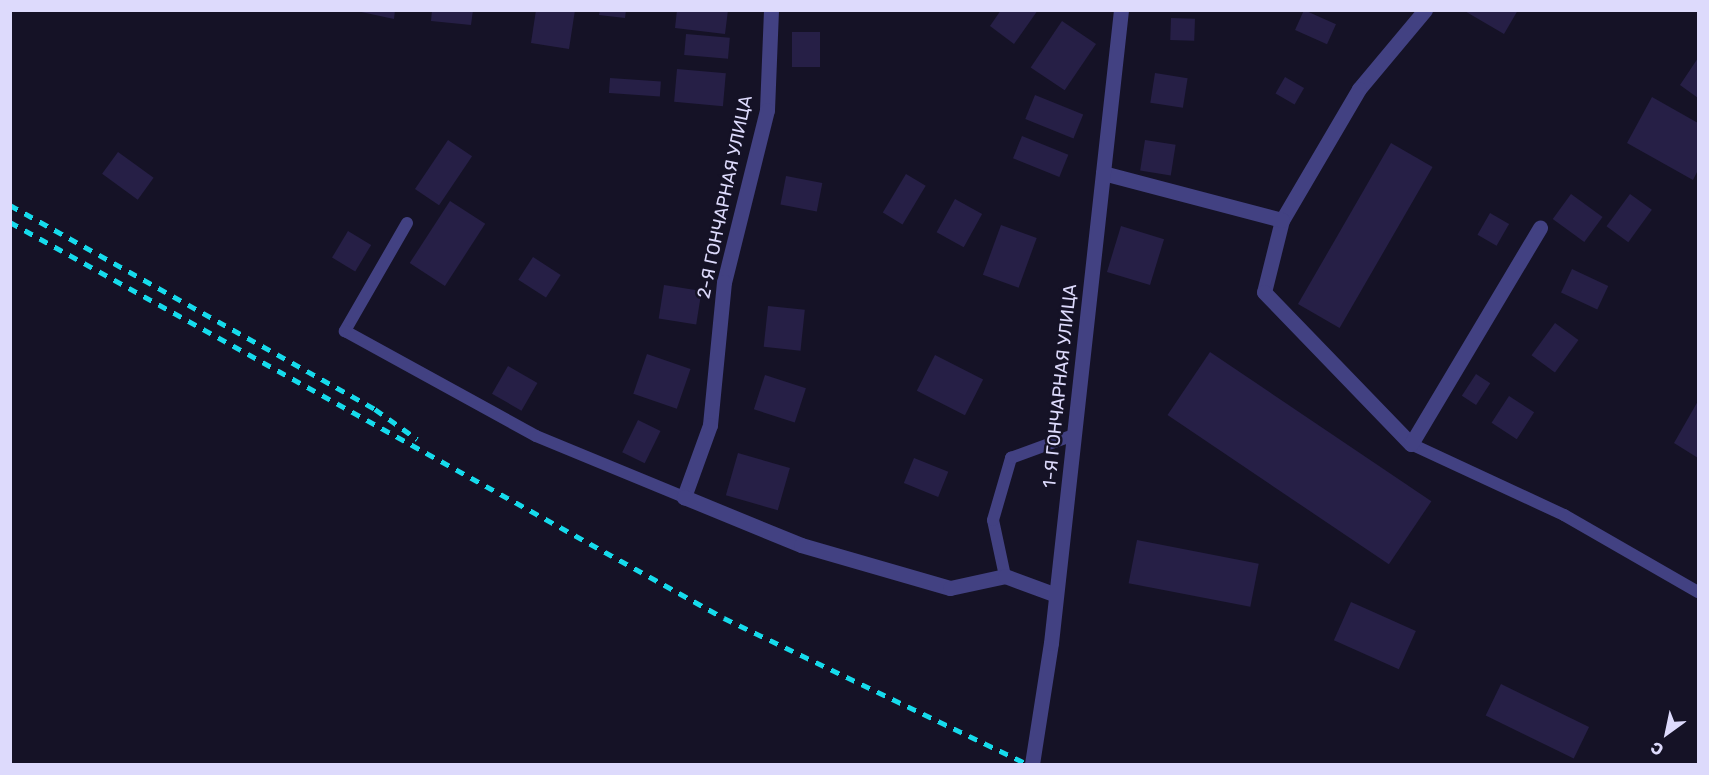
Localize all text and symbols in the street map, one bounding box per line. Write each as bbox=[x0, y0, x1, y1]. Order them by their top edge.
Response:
street label: 2-Я ГОНЧАРНАЯ УЛИЦА bbox=[693, 93, 757, 301]
street label: 1-Я ГОНЧАРНАЯ УЛИЦА bbox=[1039, 283, 1081, 489]
north arrow bbox=[1637, 703, 1697, 763]
text: С bbox=[1647, 737, 1667, 760]

